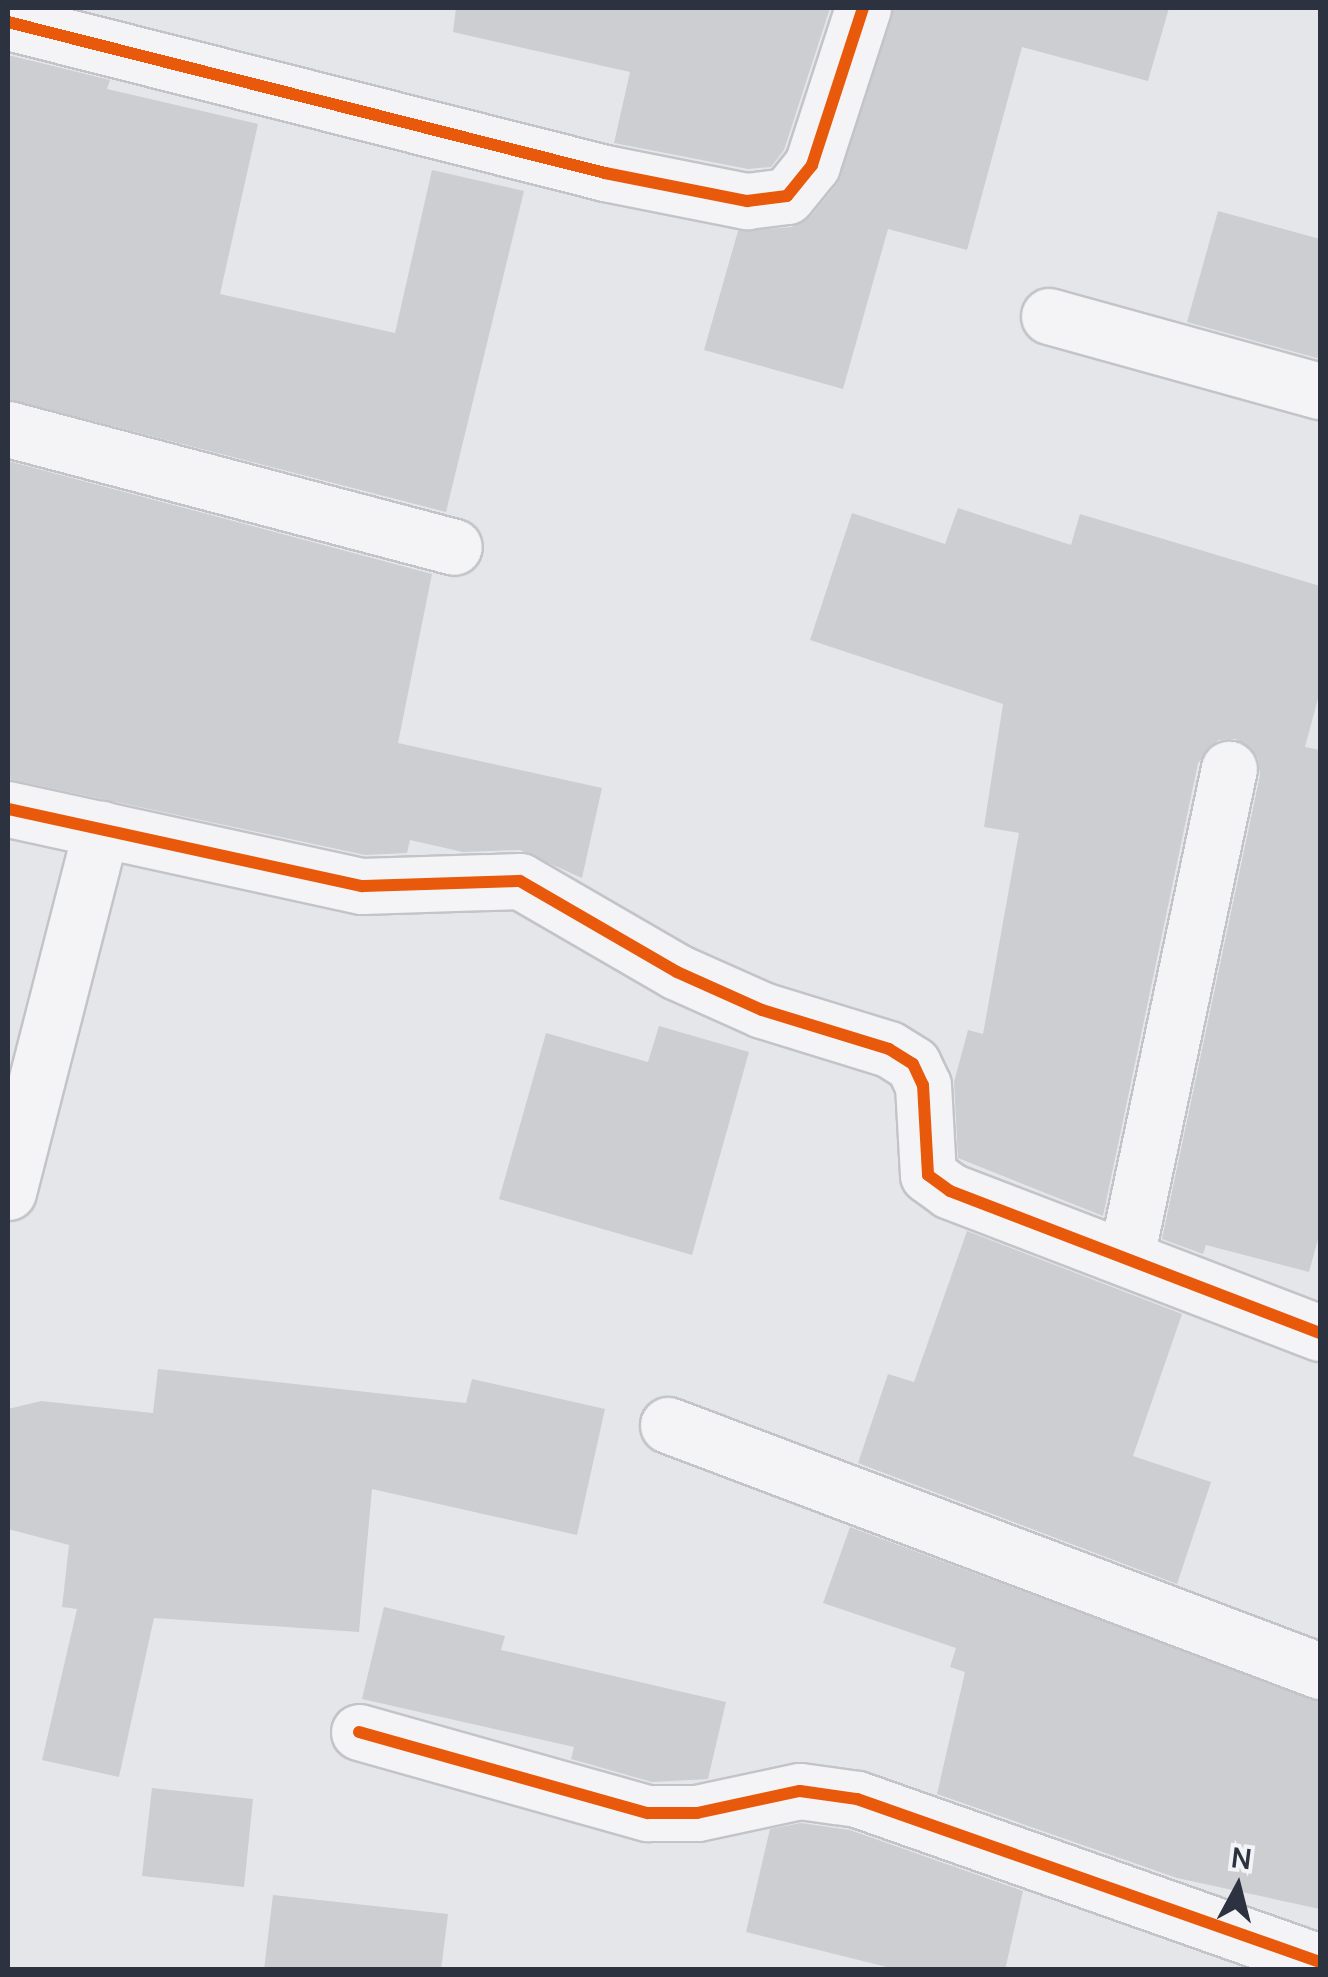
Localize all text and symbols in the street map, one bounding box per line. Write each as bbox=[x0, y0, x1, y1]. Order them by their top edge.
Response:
north arrow bbox=[1188, 1837, 1288, 1937]
text: N bbox=[1229, 1837, 1254, 1877]

